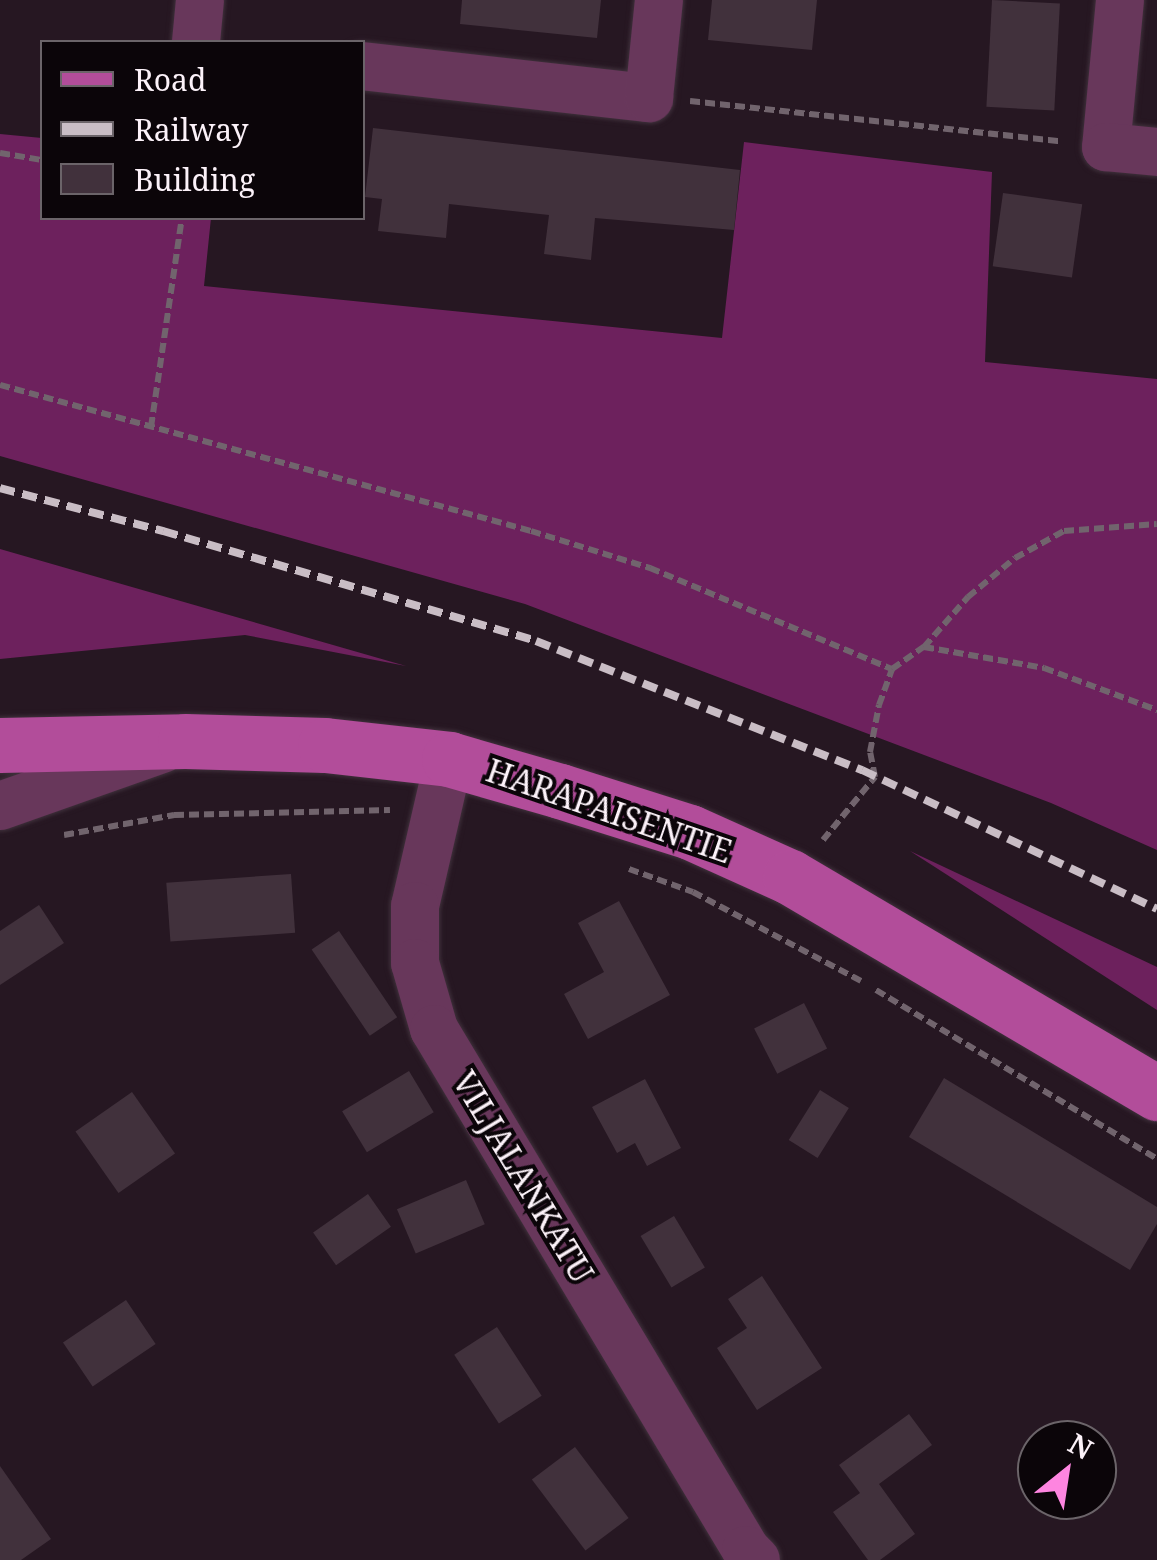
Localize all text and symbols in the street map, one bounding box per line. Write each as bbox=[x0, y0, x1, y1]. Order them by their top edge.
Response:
legend bbox=[40, 40, 365, 220]
text: Road bbox=[134, 59, 206, 100]
text: Railway bbox=[134, 109, 249, 150]
text: Building bbox=[134, 159, 255, 200]
street label: HARAPAISENTIE bbox=[481, 751, 737, 871]
street label: VILJALANKATU bbox=[445, 1064, 601, 1290]
north arrow bbox=[1017, 1420, 1117, 1520]
text: N bbox=[1062, 1424, 1100, 1468]

